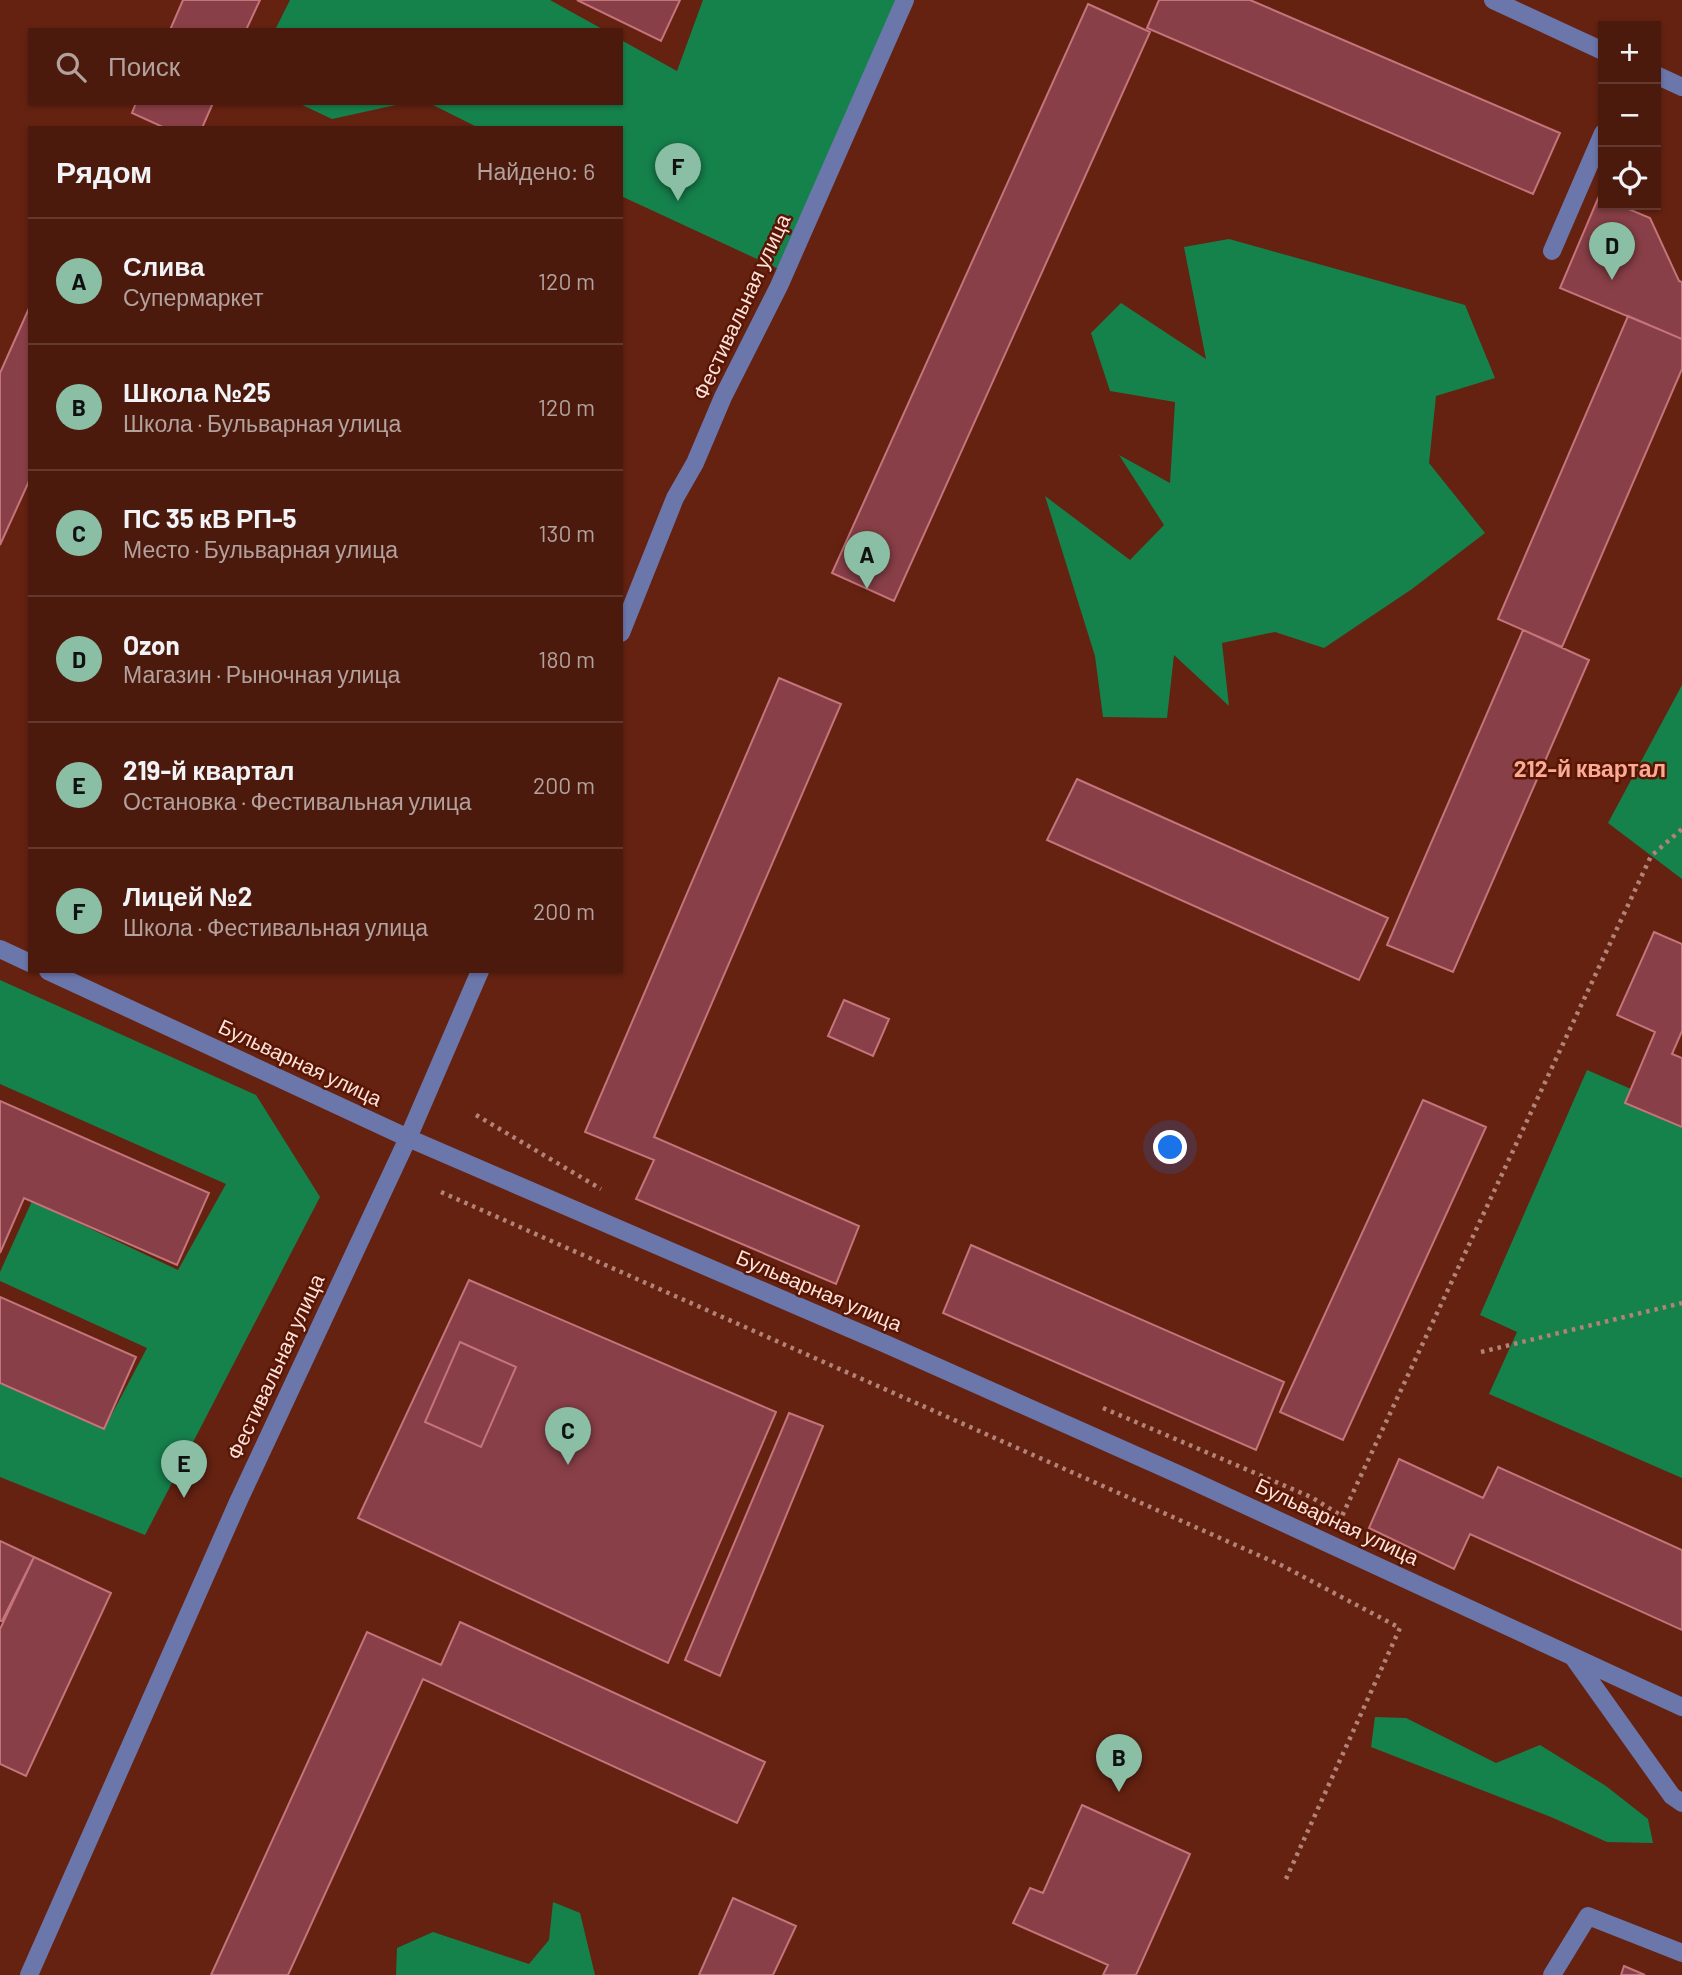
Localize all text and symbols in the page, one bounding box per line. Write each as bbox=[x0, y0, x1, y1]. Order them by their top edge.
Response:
map controls bbox=[1598, 21, 1661, 210]
button: + bbox=[1598, 21, 1661, 84]
search box bbox=[28, 28, 623, 105]
icon: search bbox=[52, 48, 90, 86]
text: Поиск bbox=[108, 50, 180, 81]
button: − bbox=[1598, 84, 1661, 147]
pin: F bbox=[655, 143, 701, 201]
button: locate bbox=[1598, 147, 1661, 210]
text: Рядом bbox=[56, 153, 152, 189]
text: Найдено: 6 bbox=[477, 157, 595, 185]
street label: Фестивальная улица bbox=[687, 209, 795, 403]
pin: D bbox=[1589, 222, 1635, 280]
text: Слива bbox=[123, 250, 204, 281]
text: A bbox=[71, 267, 87, 295]
text: 120 m bbox=[538, 267, 595, 295]
text: Супермаркет bbox=[123, 283, 263, 311]
text: Школа №25 bbox=[123, 376, 271, 407]
text: B bbox=[72, 393, 86, 421]
text: 120 m bbox=[538, 393, 595, 421]
text: Школа · Бульварная улица bbox=[123, 409, 401, 437]
text: ПС 35 кВ РП-5 bbox=[123, 502, 297, 533]
text: C bbox=[72, 519, 86, 547]
text: 130 m bbox=[538, 519, 595, 547]
pin: A bbox=[844, 531, 890, 589]
text: Место · Бульварная улица bbox=[123, 535, 398, 563]
text: Ozon bbox=[123, 629, 180, 660]
text: D bbox=[72, 645, 86, 673]
text: 180 m bbox=[538, 645, 595, 673]
text: Магазин · Рыночная улица bbox=[123, 660, 400, 688]
text: 219-й квартал bbox=[123, 754, 295, 785]
district label: 212-й квартал bbox=[1514, 754, 1666, 782]
text: E bbox=[72, 771, 86, 799]
text: 200 m bbox=[533, 771, 595, 799]
text: Остановка · Фестивальная улица bbox=[123, 787, 472, 815]
text: Лицей №2 bbox=[123, 880, 252, 911]
text: F bbox=[73, 897, 85, 925]
text: 200 m bbox=[533, 897, 595, 925]
text: Школа · Фестивальная улица bbox=[123, 913, 428, 941]
street label: Бульварная улица bbox=[215, 1013, 387, 1111]
your location bbox=[1153, 1130, 1187, 1164]
street label: Бульварная улица bbox=[733, 1243, 906, 1336]
street label: Фестивальная улица bbox=[221, 1269, 329, 1463]
pin: C bbox=[545, 1407, 591, 1465]
pin: E bbox=[161, 1440, 207, 1498]
street label: Бульварная улица bbox=[1252, 1472, 1424, 1570]
pin: B bbox=[1096, 1734, 1142, 1792]

